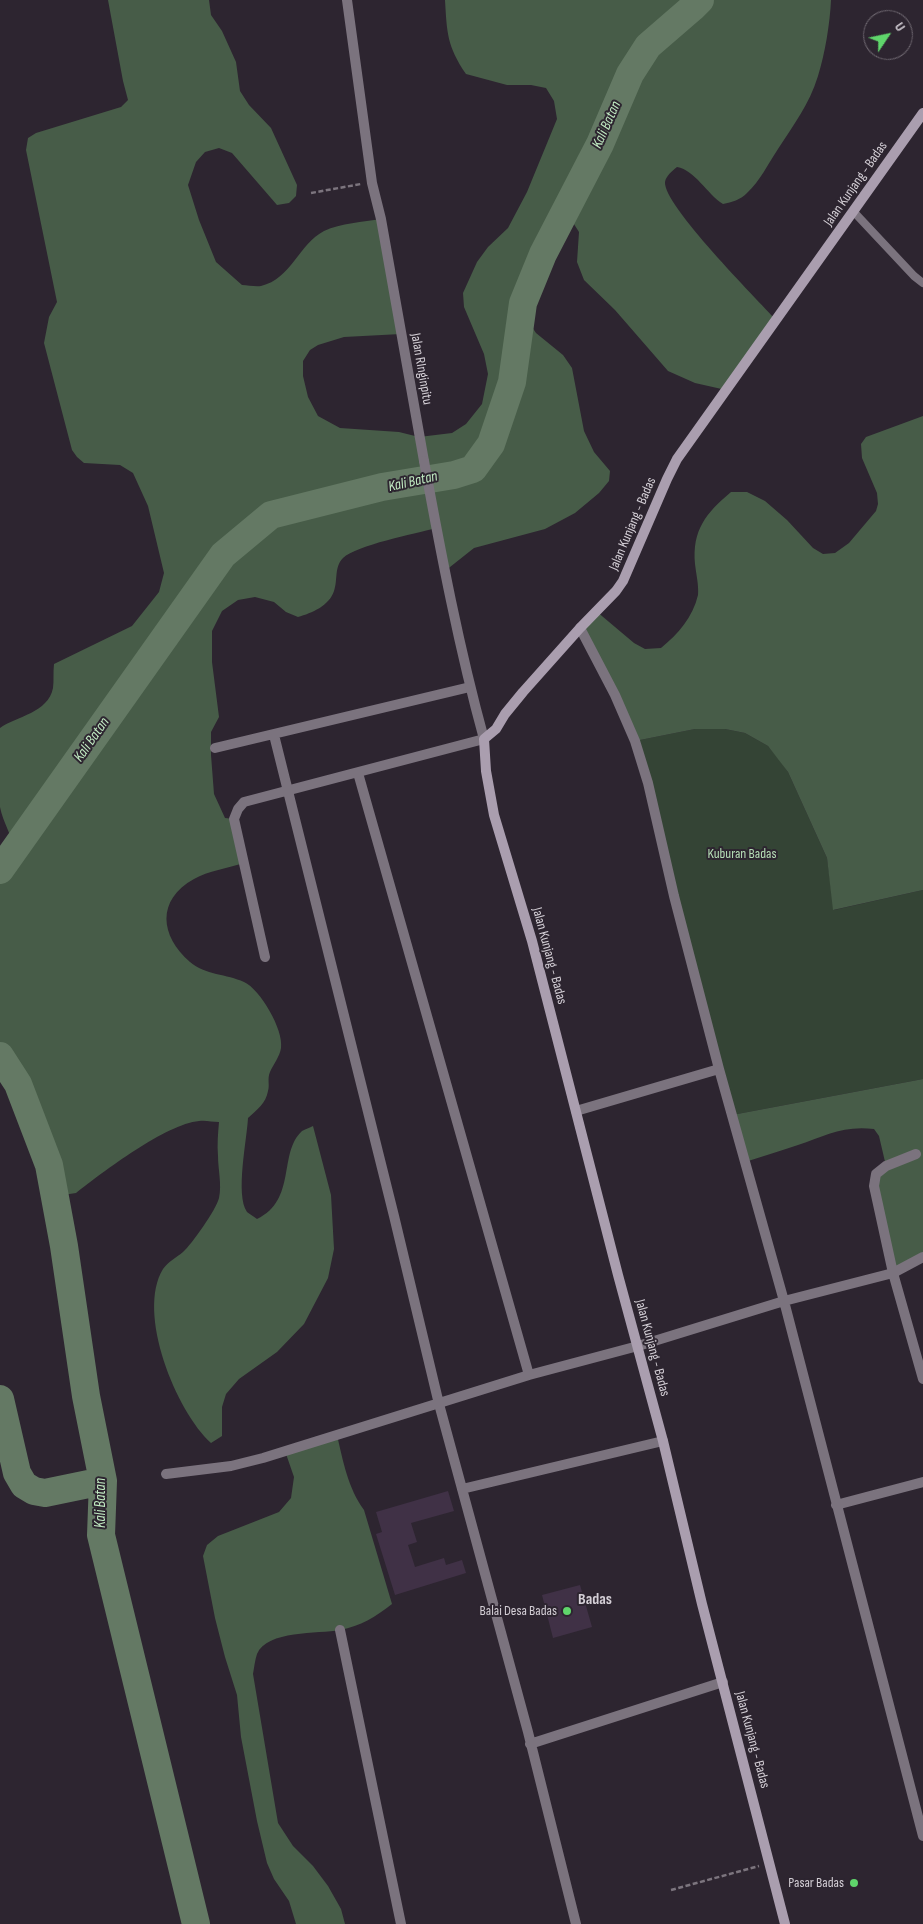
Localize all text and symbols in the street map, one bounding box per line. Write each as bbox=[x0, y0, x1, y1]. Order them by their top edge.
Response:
north arrow bbox=[863, 10, 913, 60]
text: U bbox=[891, 19, 909, 35]
water label: Kali Batan bbox=[589, 99, 625, 151]
street label: Jalan Kunjang - Badas bbox=[821, 138, 891, 230]
street label: Jalan RInginpitu bbox=[406, 332, 436, 406]
water label: Kali Batan bbox=[387, 468, 439, 496]
street label: Jalan Kunjang - Badas bbox=[606, 475, 660, 573]
water label: Kali Batan bbox=[70, 714, 114, 766]
park label: Kuburan Badas bbox=[708, 846, 776, 862]
street label: Jalan Kunjang - Badas bbox=[528, 906, 570, 1006]
street label: Jalan Kunjang - Badas bbox=[631, 1298, 673, 1398]
water label: Kali Batan bbox=[92, 1478, 110, 1528]
district label: Badas bbox=[578, 1590, 612, 1610]
place label: Balai Desa Badas bbox=[479, 1603, 557, 1619]
marker: Balai Desa Badas bbox=[561, 1605, 573, 1617]
street label: Jalan Kunjang - Badas bbox=[731, 1690, 773, 1790]
place label: Pasar Badas bbox=[788, 1875, 844, 1891]
marker: Pasar Badas bbox=[848, 1877, 860, 1889]

